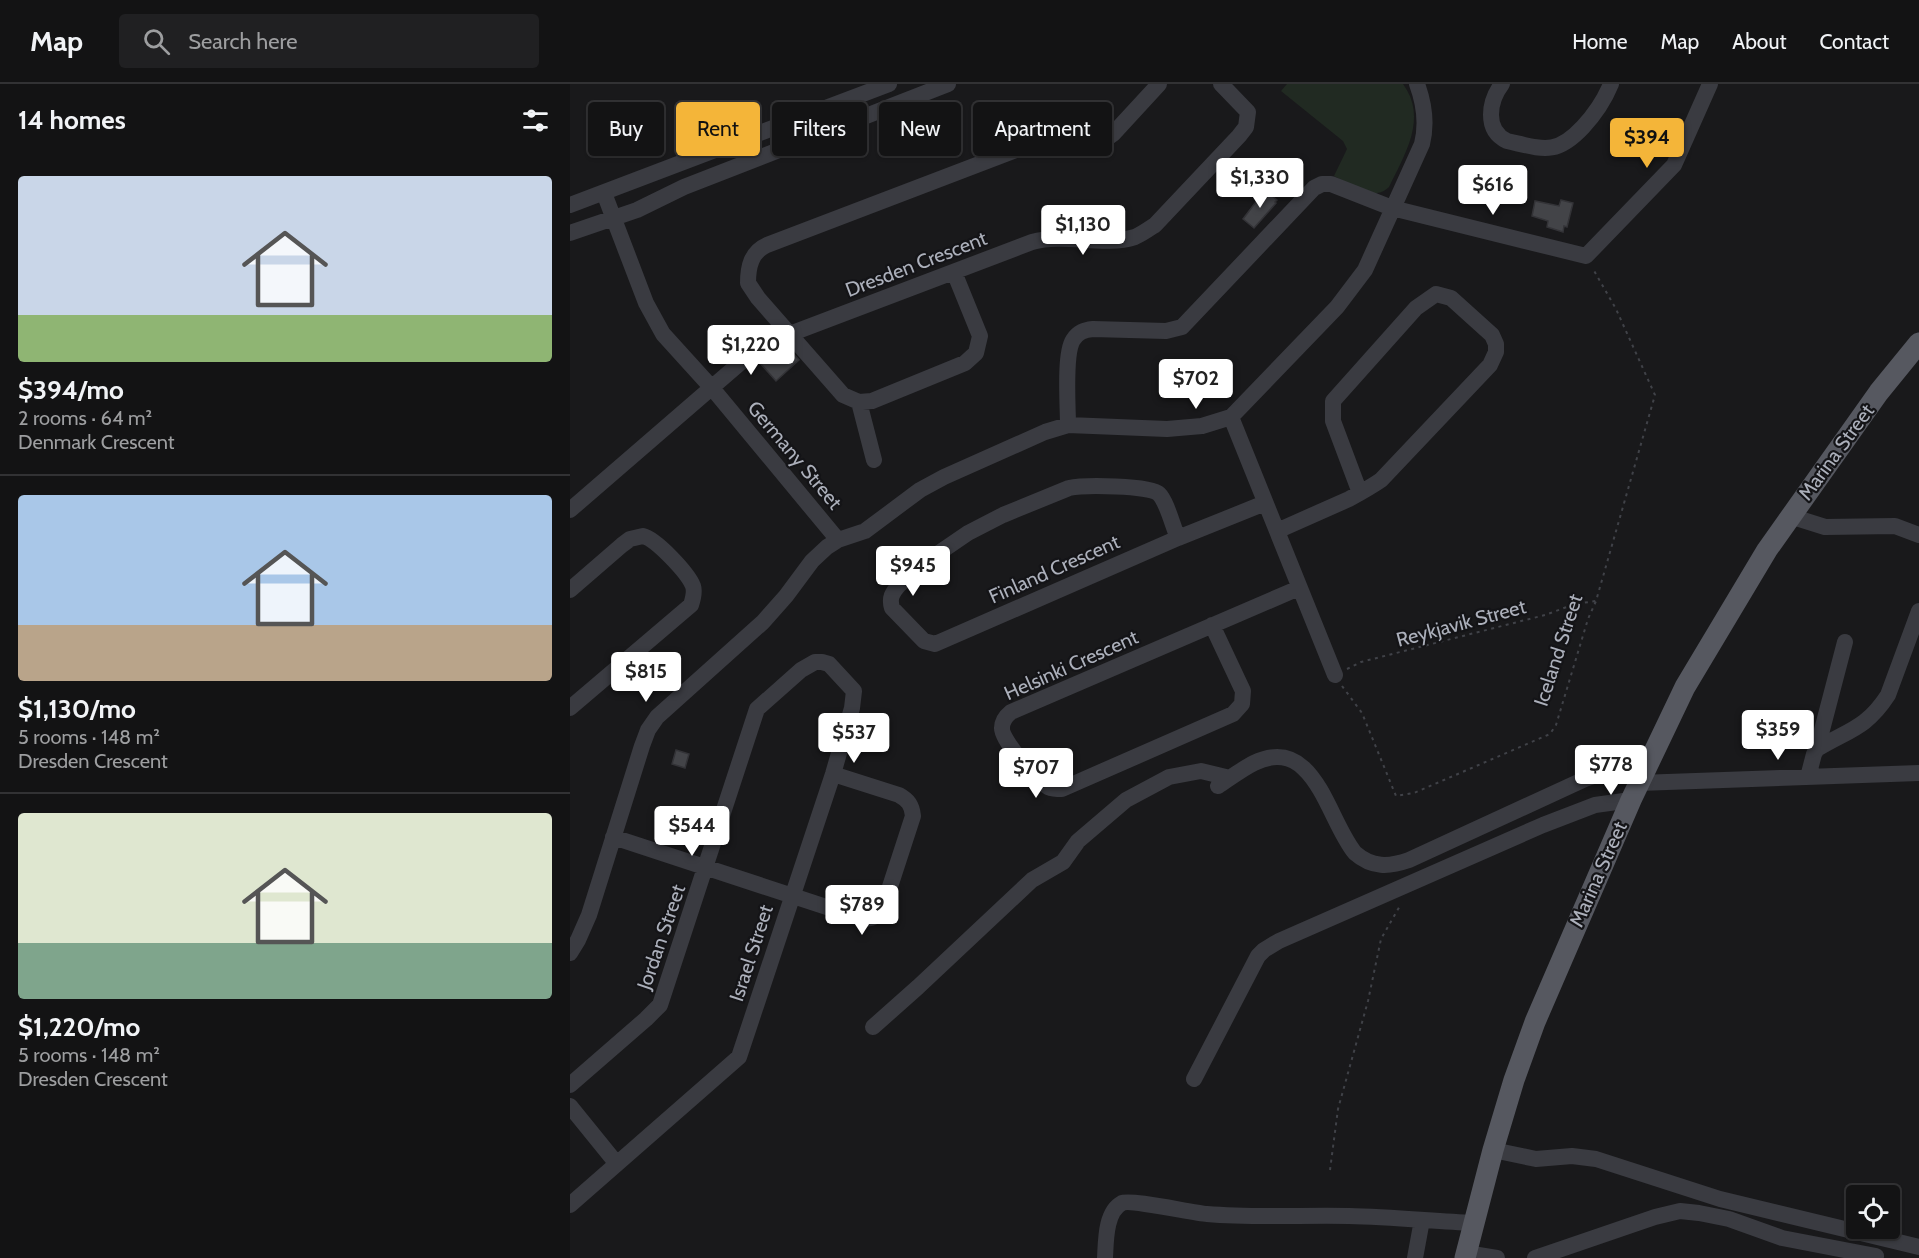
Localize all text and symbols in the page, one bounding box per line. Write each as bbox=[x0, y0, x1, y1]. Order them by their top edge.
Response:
search box bbox=[119, 14, 539, 68]
text: Map bbox=[30, 24, 83, 58]
icon: search bbox=[140, 25, 173, 58]
text: Search here bbox=[188, 28, 297, 55]
text: Home bbox=[1572, 29, 1628, 54]
text: Map bbox=[1661, 29, 1699, 54]
text: About bbox=[1732, 29, 1786, 54]
text: Contact bbox=[1819, 29, 1889, 54]
chip: Buy bbox=[588, 102, 664, 156]
chip: Rent bbox=[676, 102, 760, 156]
chip: Filters bbox=[772, 102, 867, 156]
chip: New bbox=[879, 102, 961, 156]
chip: Apartment bbox=[973, 102, 1112, 156]
text: 14 homes bbox=[18, 104, 126, 136]
icon: filters bbox=[519, 104, 552, 137]
pin: $394 bbox=[1611, 118, 1683, 169]
text: $394 bbox=[1624, 125, 1670, 149]
pin: $1,330 bbox=[1211, 158, 1309, 209]
text: $1,330 bbox=[1230, 165, 1290, 189]
pin: $616 bbox=[1457, 165, 1529, 216]
text: $616 bbox=[1472, 172, 1514, 196]
pin: $1,130 bbox=[1034, 205, 1132, 256]
text: $1,130 bbox=[1055, 212, 1111, 236]
icon: home bbox=[231, 215, 339, 323]
street label: Dresden Crescent bbox=[842, 226, 990, 302]
pin: $1,220 bbox=[702, 325, 800, 376]
text: $1,220 bbox=[722, 332, 780, 356]
pin: $702 bbox=[1160, 359, 1232, 410]
text: $702 bbox=[1173, 366, 1219, 390]
text: $394/mo bbox=[18, 374, 124, 406]
street label: Germany Street bbox=[743, 396, 847, 514]
street label: Marina Street bbox=[1793, 399, 1879, 505]
text: 2 rooms · 64 m² bbox=[18, 406, 152, 430]
text: Denmark Crescent bbox=[18, 430, 174, 454]
street label: Finland Crescent bbox=[985, 529, 1123, 609]
icon: home bbox=[231, 534, 339, 642]
pin: $945 bbox=[877, 546, 949, 597]
text: $945 bbox=[890, 553, 936, 577]
street label: Iceland Street bbox=[1529, 591, 1587, 709]
street label: Reykjavik Street bbox=[1394, 594, 1529, 652]
street label: Helsinki Crescent bbox=[1000, 625, 1142, 705]
pin: $815 bbox=[610, 652, 682, 703]
text: $815 bbox=[625, 659, 667, 683]
text: $1,130/mo bbox=[18, 693, 136, 725]
pin: $359 bbox=[1742, 710, 1814, 761]
pin: $537 bbox=[818, 713, 890, 764]
text: $359 bbox=[1756, 717, 1800, 741]
text: $537 bbox=[832, 720, 876, 744]
text: 5 rooms · 148 m² bbox=[18, 725, 160, 749]
pin: $778 bbox=[1575, 745, 1647, 796]
pin: $707 bbox=[1000, 748, 1072, 799]
text: Dresden Crescent bbox=[18, 749, 168, 773]
text: $778 bbox=[1589, 752, 1633, 776]
text: $707 bbox=[1013, 755, 1059, 779]
pin: $544 bbox=[656, 806, 728, 857]
text: $544 bbox=[668, 813, 716, 837]
street label: Marina Street bbox=[1564, 817, 1632, 930]
icon: home bbox=[231, 852, 339, 960]
street label: Jordan Street bbox=[631, 881, 690, 994]
pin: $789 bbox=[826, 885, 898, 936]
text: $789 bbox=[839, 892, 885, 916]
street label: Israel Street bbox=[724, 902, 778, 1004]
text: $1,220/mo bbox=[18, 1011, 140, 1043]
text: 5 rooms · 148 m² bbox=[18, 1043, 160, 1067]
text: Dresden Crescent bbox=[18, 1067, 168, 1091]
map controls bbox=[1846, 1185, 1900, 1239]
button: locate bbox=[1846, 1185, 1900, 1239]

